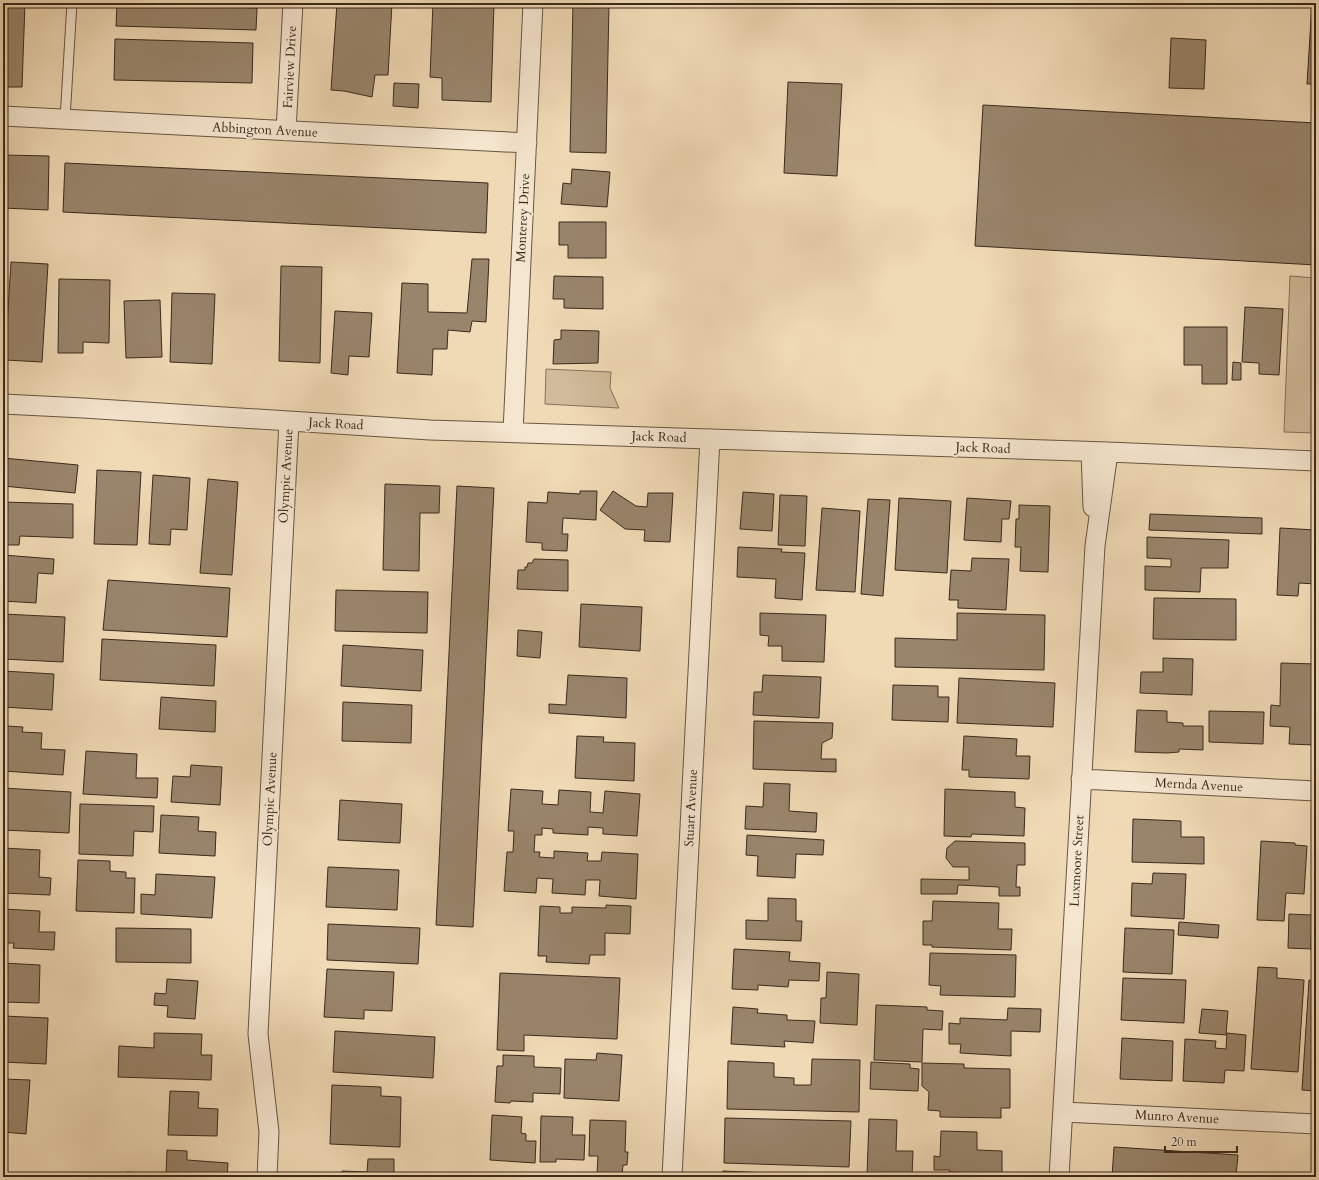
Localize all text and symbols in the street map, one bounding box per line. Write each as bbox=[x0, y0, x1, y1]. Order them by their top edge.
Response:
street label: Fairview Drive bbox=[279, 25, 301, 109]
street label: Abbington Avenue bbox=[212, 118, 318, 142]
street label: Monterey Drive bbox=[512, 173, 534, 263]
street label: Jack Road bbox=[306, 413, 364, 434]
street label: Jack Road bbox=[629, 427, 687, 447]
street label: Olympic Avenue bbox=[275, 428, 297, 524]
street label: Jack Road bbox=[953, 438, 1011, 458]
street label: Olympic Avenue bbox=[259, 751, 281, 847]
street label: Stuart Avenue bbox=[680, 769, 702, 847]
street label: Mernda Avenue bbox=[1154, 774, 1244, 796]
street label: Luxmoore Street bbox=[1066, 815, 1088, 907]
street label: Munro Avenue bbox=[1134, 1106, 1220, 1128]
scale bar bbox=[1165, 1128, 1237, 1154]
text: 20 m bbox=[1171, 1134, 1198, 1150]

